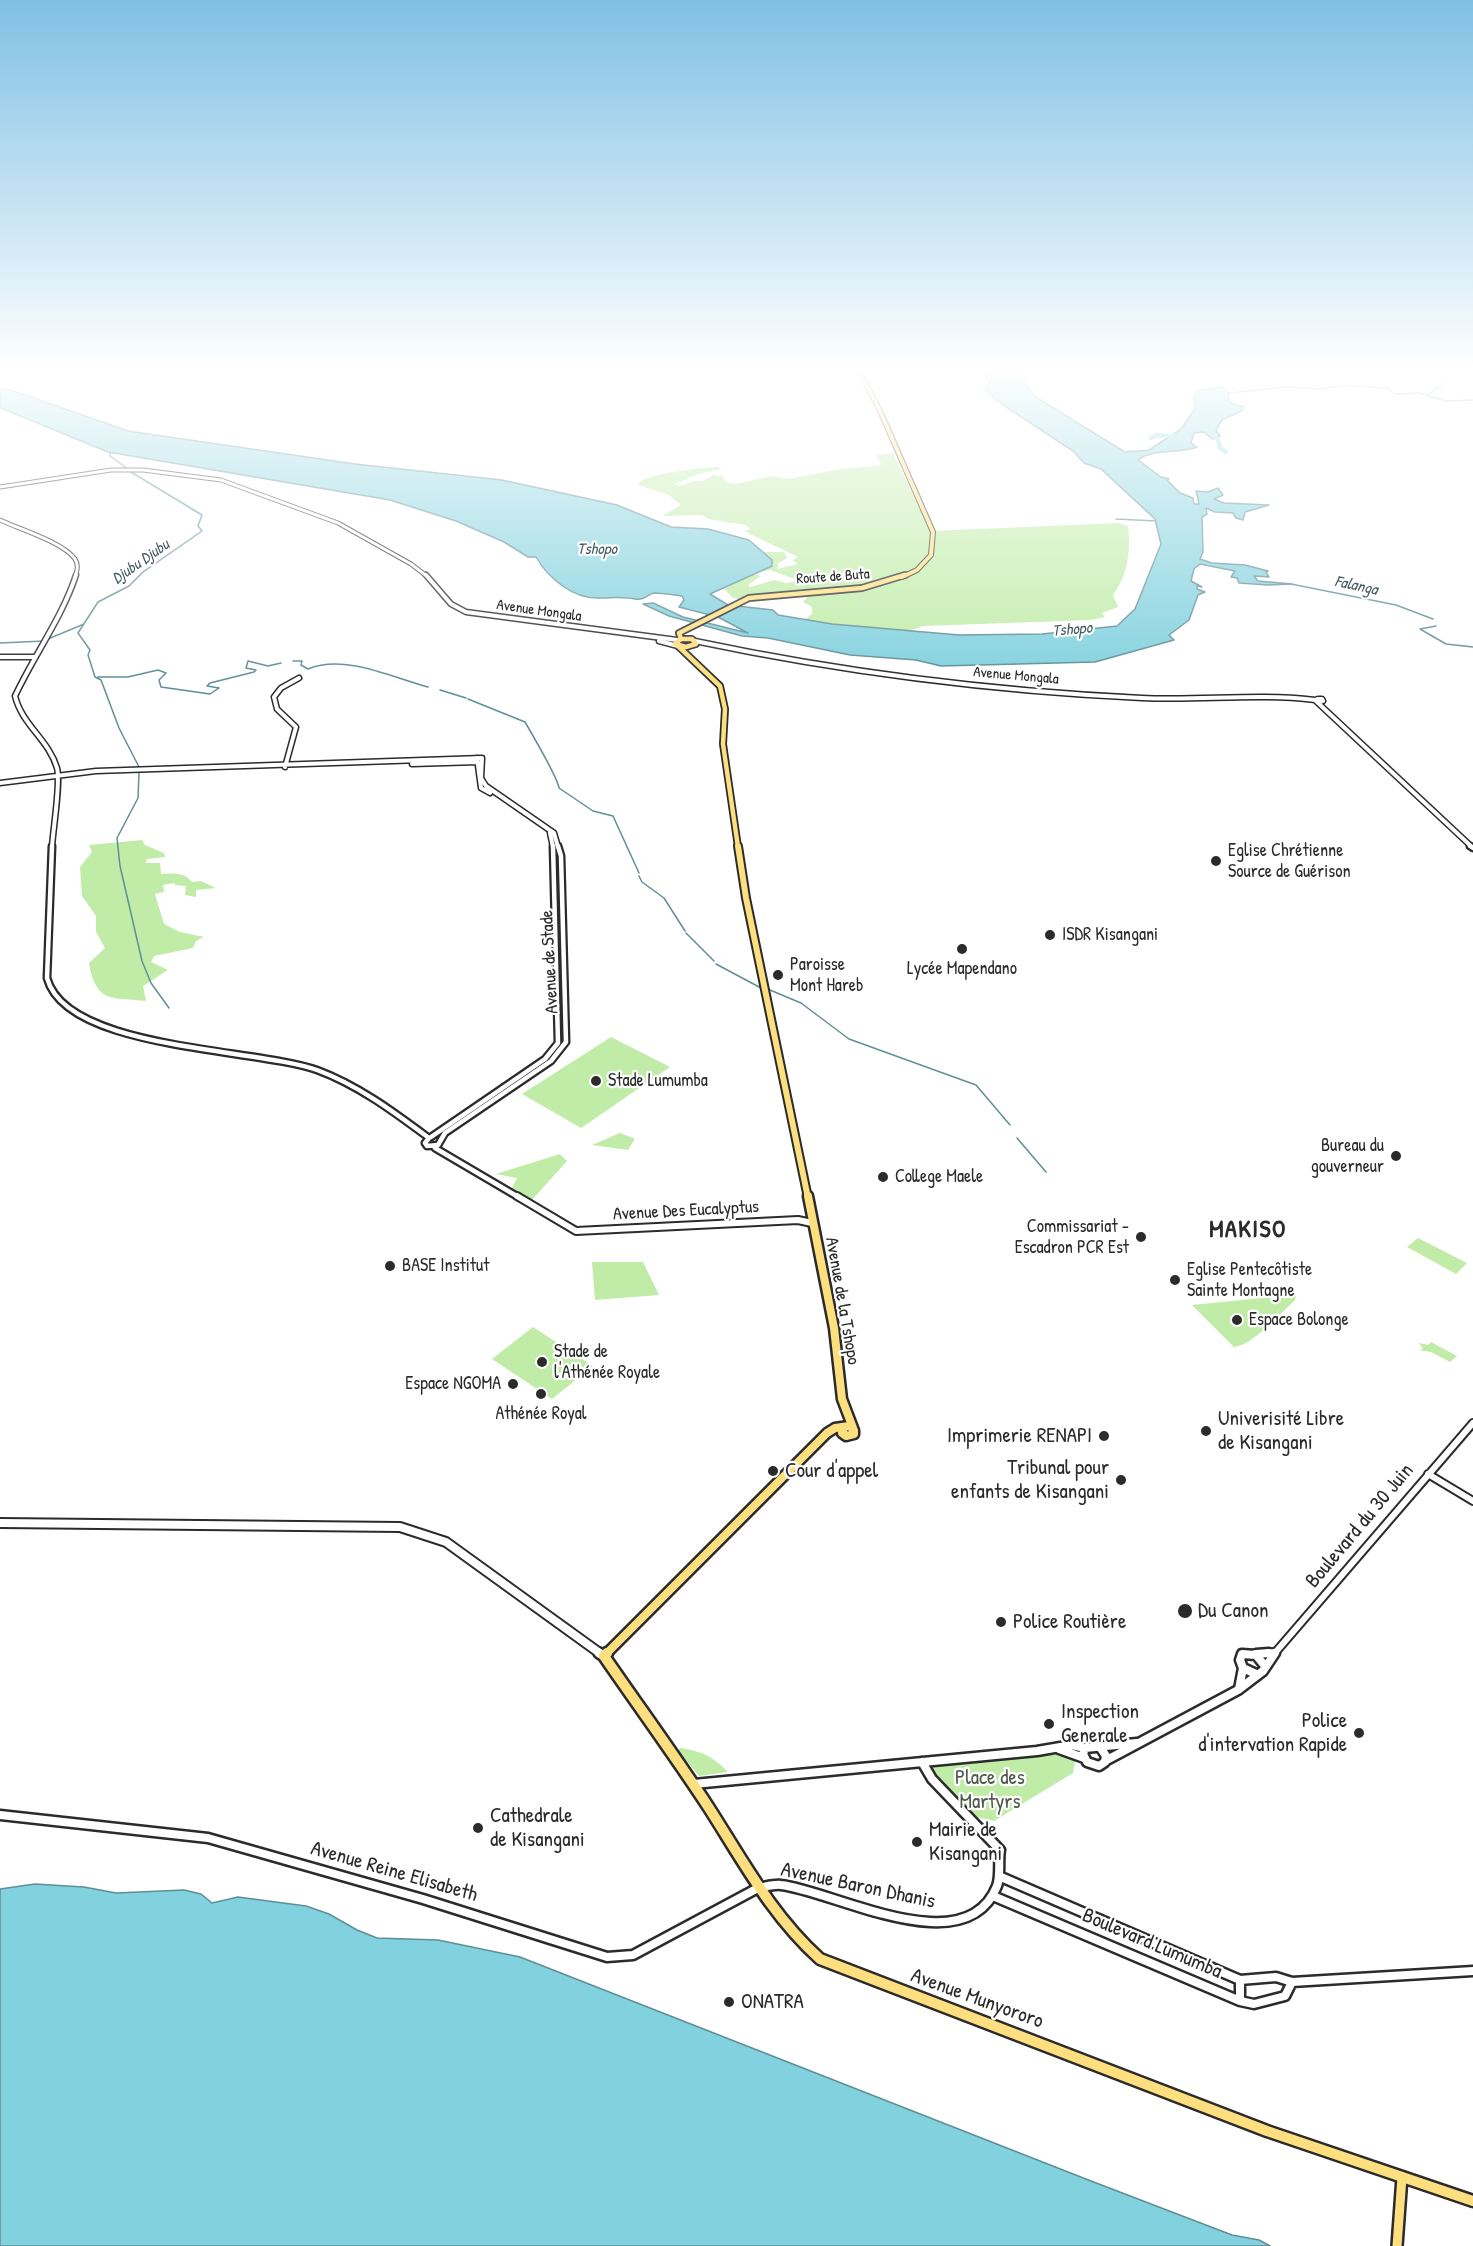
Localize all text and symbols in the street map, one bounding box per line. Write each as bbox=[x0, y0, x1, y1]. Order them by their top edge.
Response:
water label: Djubu Djubu bbox=[109, 535, 173, 589]
water label: Tshopo bbox=[577, 540, 617, 560]
street label: Route de Buta bbox=[796, 565, 870, 589]
water label: Falanga bbox=[1333, 572, 1379, 600]
street label: Avenue Mongala bbox=[495, 596, 583, 626]
water label: Tshopo bbox=[1051, 619, 1093, 641]
street label: Avenue Mongala bbox=[973, 663, 1059, 689]
place label: Eglise Chrétienne Source de Guérison bbox=[1228, 840, 1351, 882]
marker: Eglise Chrétienne Source de Guérison bbox=[1209, 854, 1223, 868]
street label: Avenue de Stade bbox=[536, 910, 564, 1014]
place label: ISDR Kisangani bbox=[1062, 924, 1158, 946]
marker: ISDR Kisangani bbox=[1043, 928, 1057, 942]
marker: Lycée Mapendano bbox=[955, 942, 969, 956]
place label: Paroisse Mont Hareb bbox=[790, 954, 863, 996]
place label: Lycée Mapendano bbox=[907, 958, 1017, 980]
marker: Paroisse Mont Hareb bbox=[771, 968, 785, 982]
place label: Stade Lumumba bbox=[608, 1070, 708, 1092]
marker: Stade Lumumba bbox=[589, 1074, 603, 1088]
place label: Bureau du gouverneur bbox=[1311, 1135, 1384, 1178]
marker: Bureau du gouverneur bbox=[1389, 1149, 1403, 1163]
place label: College Maele bbox=[895, 1166, 983, 1188]
marker: College Maele bbox=[876, 1170, 890, 1184]
street label: Avenue Des Eucalyptus bbox=[612, 1196, 760, 1226]
place label: Commissariat - Escadron PCR Est bbox=[1015, 1216, 1129, 1258]
district label: MAKISO bbox=[1209, 1217, 1287, 1245]
marker: Commissariat - Escadron PCR Est bbox=[1134, 1230, 1148, 1244]
street label: Avenue de la Tshopo bbox=[820, 1235, 864, 1367]
place label: BASE Institut bbox=[402, 1255, 489, 1277]
marker: BASE Institut bbox=[383, 1259, 397, 1273]
place label: Eglise Pentecôtiste Sainte Montagne bbox=[1187, 1259, 1312, 1302]
marker: Eglise Pentecôtiste Sainte Montagne bbox=[1168, 1273, 1182, 1287]
place label: Espace Bolonge bbox=[1249, 1309, 1349, 1331]
marker: Espace Bolonge bbox=[1230, 1313, 1244, 1327]
place label: Stade de l'Athénée Royale bbox=[554, 1341, 660, 1384]
marker: Stade de l'Athénée Royale bbox=[535, 1355, 549, 1369]
place label: Espace NGOMA bbox=[405, 1373, 501, 1395]
marker: Espace NGOMA bbox=[506, 1377, 520, 1391]
marker: Athénée Royal bbox=[534, 1387, 548, 1401]
place label: Athénée Royal bbox=[495, 1403, 587, 1425]
place label: Univerisité Libre de Kisangani bbox=[1218, 1406, 1344, 1456]
place label: Imprimerie RENAPI bbox=[947, 1423, 1092, 1449]
marker: Univerisité Libre de Kisangani bbox=[1199, 1424, 1213, 1438]
marker: Imprimerie RENAPI bbox=[1097, 1429, 1111, 1443]
place label: Tribunal pour enfants de Kisangani bbox=[951, 1455, 1109, 1505]
place label: Cour d'appel bbox=[785, 1458, 878, 1484]
street label: Boulevard du 30 Juin bbox=[1301, 1459, 1419, 1593]
marker: Cour d'appel bbox=[766, 1464, 780, 1478]
marker: Tribunal pour enfants de Kisangani bbox=[1114, 1473, 1128, 1487]
place label: Du Canon bbox=[1198, 1598, 1268, 1624]
marker: Du Canon bbox=[1176, 1602, 1194, 1620]
place label: Police Routière bbox=[1013, 1609, 1126, 1635]
marker: Police Routière bbox=[994, 1615, 1008, 1629]
place label: Inspection Generale bbox=[1061, 1699, 1139, 1749]
place label: Police d'intervation Rapide bbox=[1198, 1708, 1347, 1758]
marker: Inspection Generale bbox=[1042, 1717, 1056, 1731]
marker: Police d'intervation Rapide bbox=[1352, 1726, 1366, 1740]
park label: Place des Martyrs bbox=[955, 1765, 1025, 1815]
place label: Cathedrale de Kisangani bbox=[490, 1803, 585, 1853]
place label: Mairie de Kisangani bbox=[929, 1817, 1002, 1867]
marker: Cathedrale de Kisangani bbox=[471, 1821, 485, 1835]
marker: Mairie de Kisangani bbox=[910, 1835, 924, 1849]
street label: Avenue Reine Elisabeth bbox=[308, 1836, 480, 1908]
street label: Avenue Baron Dhanis bbox=[779, 1857, 937, 1915]
street label: Boulevard Lumumba bbox=[1078, 1903, 1226, 1985]
street label: Avenue Munyororo bbox=[907, 1963, 1047, 2035]
place label: ONATRA bbox=[741, 1989, 804, 2015]
marker: ONATRA bbox=[722, 1995, 736, 2009]

